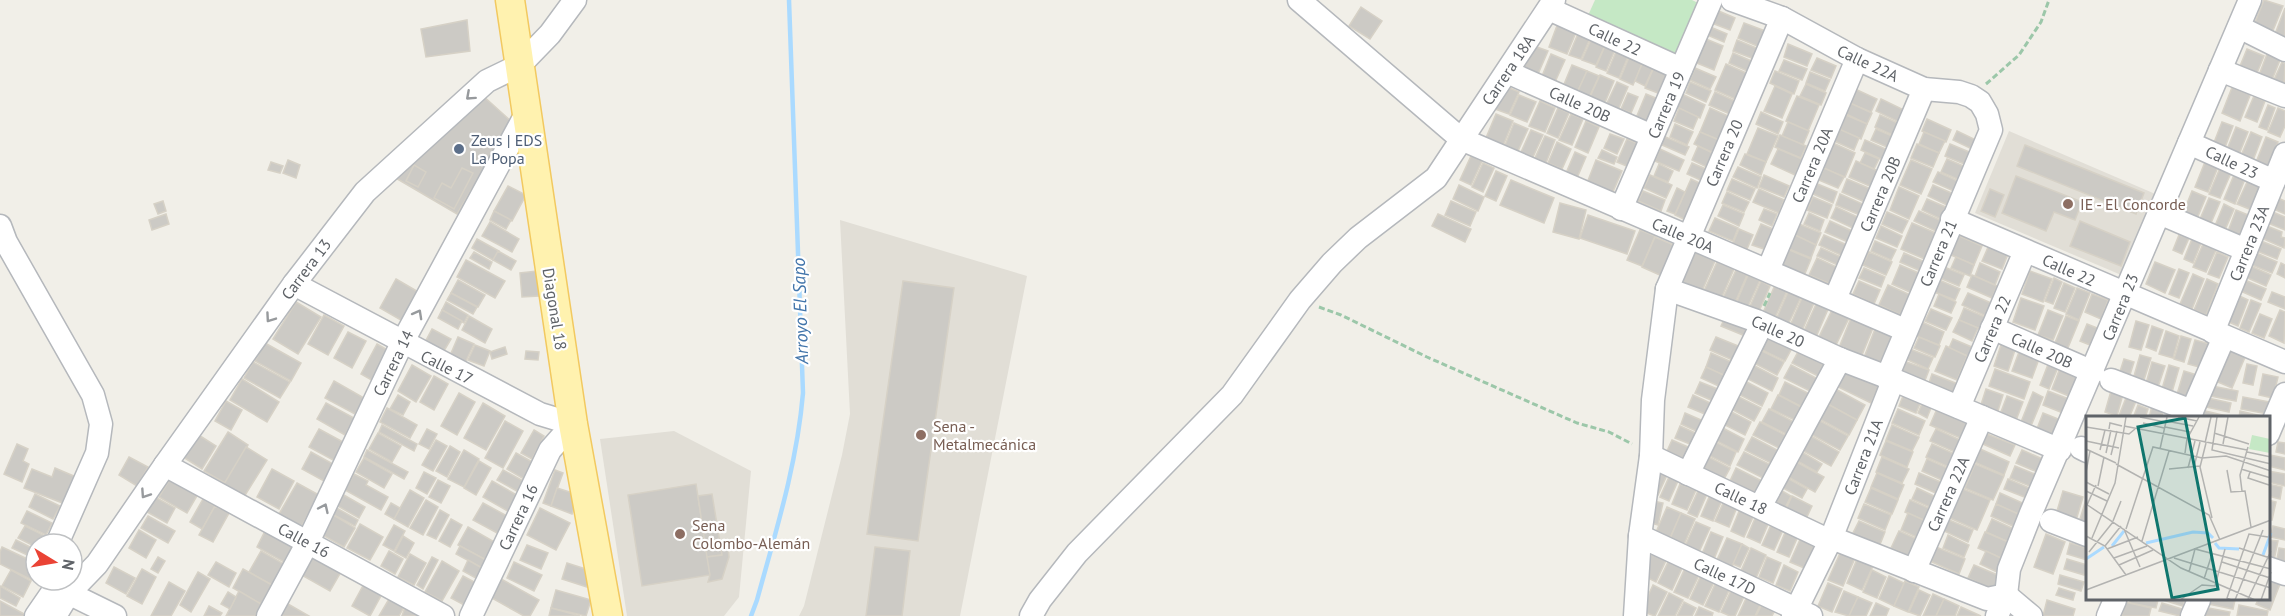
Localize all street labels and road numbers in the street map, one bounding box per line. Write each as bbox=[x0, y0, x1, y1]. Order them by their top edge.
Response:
street label: Calle 22 bbox=[1585, 18, 1645, 60]
street label: Carrera 18A bbox=[1477, 31, 1539, 109]
street label: Calle 22A bbox=[1834, 40, 1902, 86]
street label: Carrera 19 bbox=[1643, 68, 1689, 142]
street label: Calle 20B bbox=[1546, 82, 1614, 126]
street label: Carrera 20 bbox=[1701, 116, 1747, 190]
street label: Carrera 20A bbox=[1787, 124, 1837, 206]
street label: Calle 23 bbox=[2202, 141, 2262, 183]
street label: Carrera 20B bbox=[1855, 153, 1905, 235]
street label: Carrera 23A bbox=[2225, 201, 2274, 284]
street label: Calle 20A bbox=[1649, 213, 1718, 257]
street label: Carrera 21 bbox=[1915, 216, 1961, 290]
street label: Carrera 13 bbox=[277, 235, 335, 303]
street label: Calle 22 bbox=[2039, 249, 2099, 291]
street label: Diagonal 18 bbox=[539, 266, 571, 352]
street label: Carrera 23 bbox=[2097, 270, 2143, 344]
street label: Carrera 22 bbox=[1969, 292, 2015, 366]
street label: Calle 20 bbox=[1748, 310, 1808, 352]
street label: Carrera 14 bbox=[368, 327, 418, 399]
street label: Calle 20B bbox=[2008, 328, 2076, 372]
street label: Calle 17 bbox=[418, 345, 476, 389]
street label: Carrera 21A bbox=[1839, 415, 1887, 498]
street label: Carrera 22A bbox=[1923, 453, 1974, 535]
street label: Calle 18 bbox=[1711, 477, 1771, 519]
street label: Carrera 16 bbox=[494, 481, 542, 553]
street label: Calle 16 bbox=[275, 518, 333, 562]
street label: Calle 17D bbox=[1691, 553, 1759, 599]

